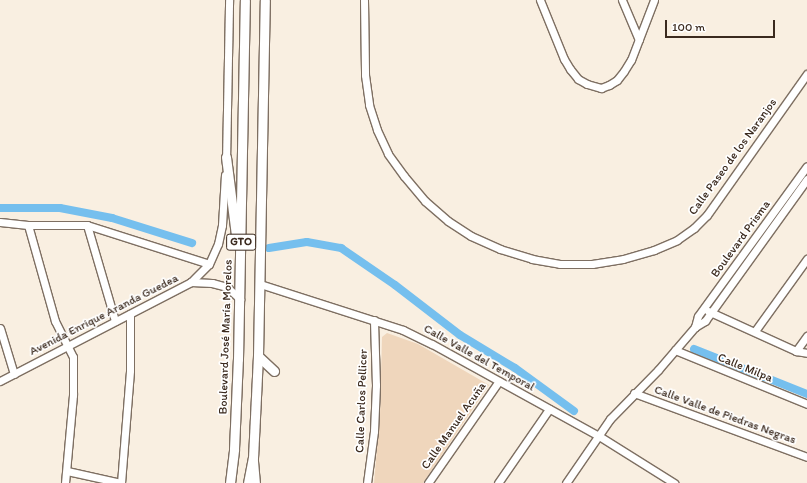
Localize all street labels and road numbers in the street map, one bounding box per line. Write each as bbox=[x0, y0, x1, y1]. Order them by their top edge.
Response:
street label: Calle Paseo de los Naranjos bbox=[686, 96, 780, 218]
street label: Boulevard Prisma bbox=[708, 198, 774, 280]
road number: GTO bbox=[226, 233, 256, 251]
street label: Boulevard José María Morelos bbox=[216, 260, 236, 414]
street label: Avenida Enrique Aranda Guedea bbox=[27, 271, 181, 359]
street label: Calle Valle del Temporal bbox=[422, 322, 536, 394]
street label: Calle Carlos Pellicer bbox=[353, 349, 371, 453]
street label: Calle Milpa bbox=[716, 351, 774, 385]
street label: Calle Manuel Acuña bbox=[419, 380, 489, 472]
street label: Calle Valle de Piedras Negras bbox=[652, 383, 798, 447]

